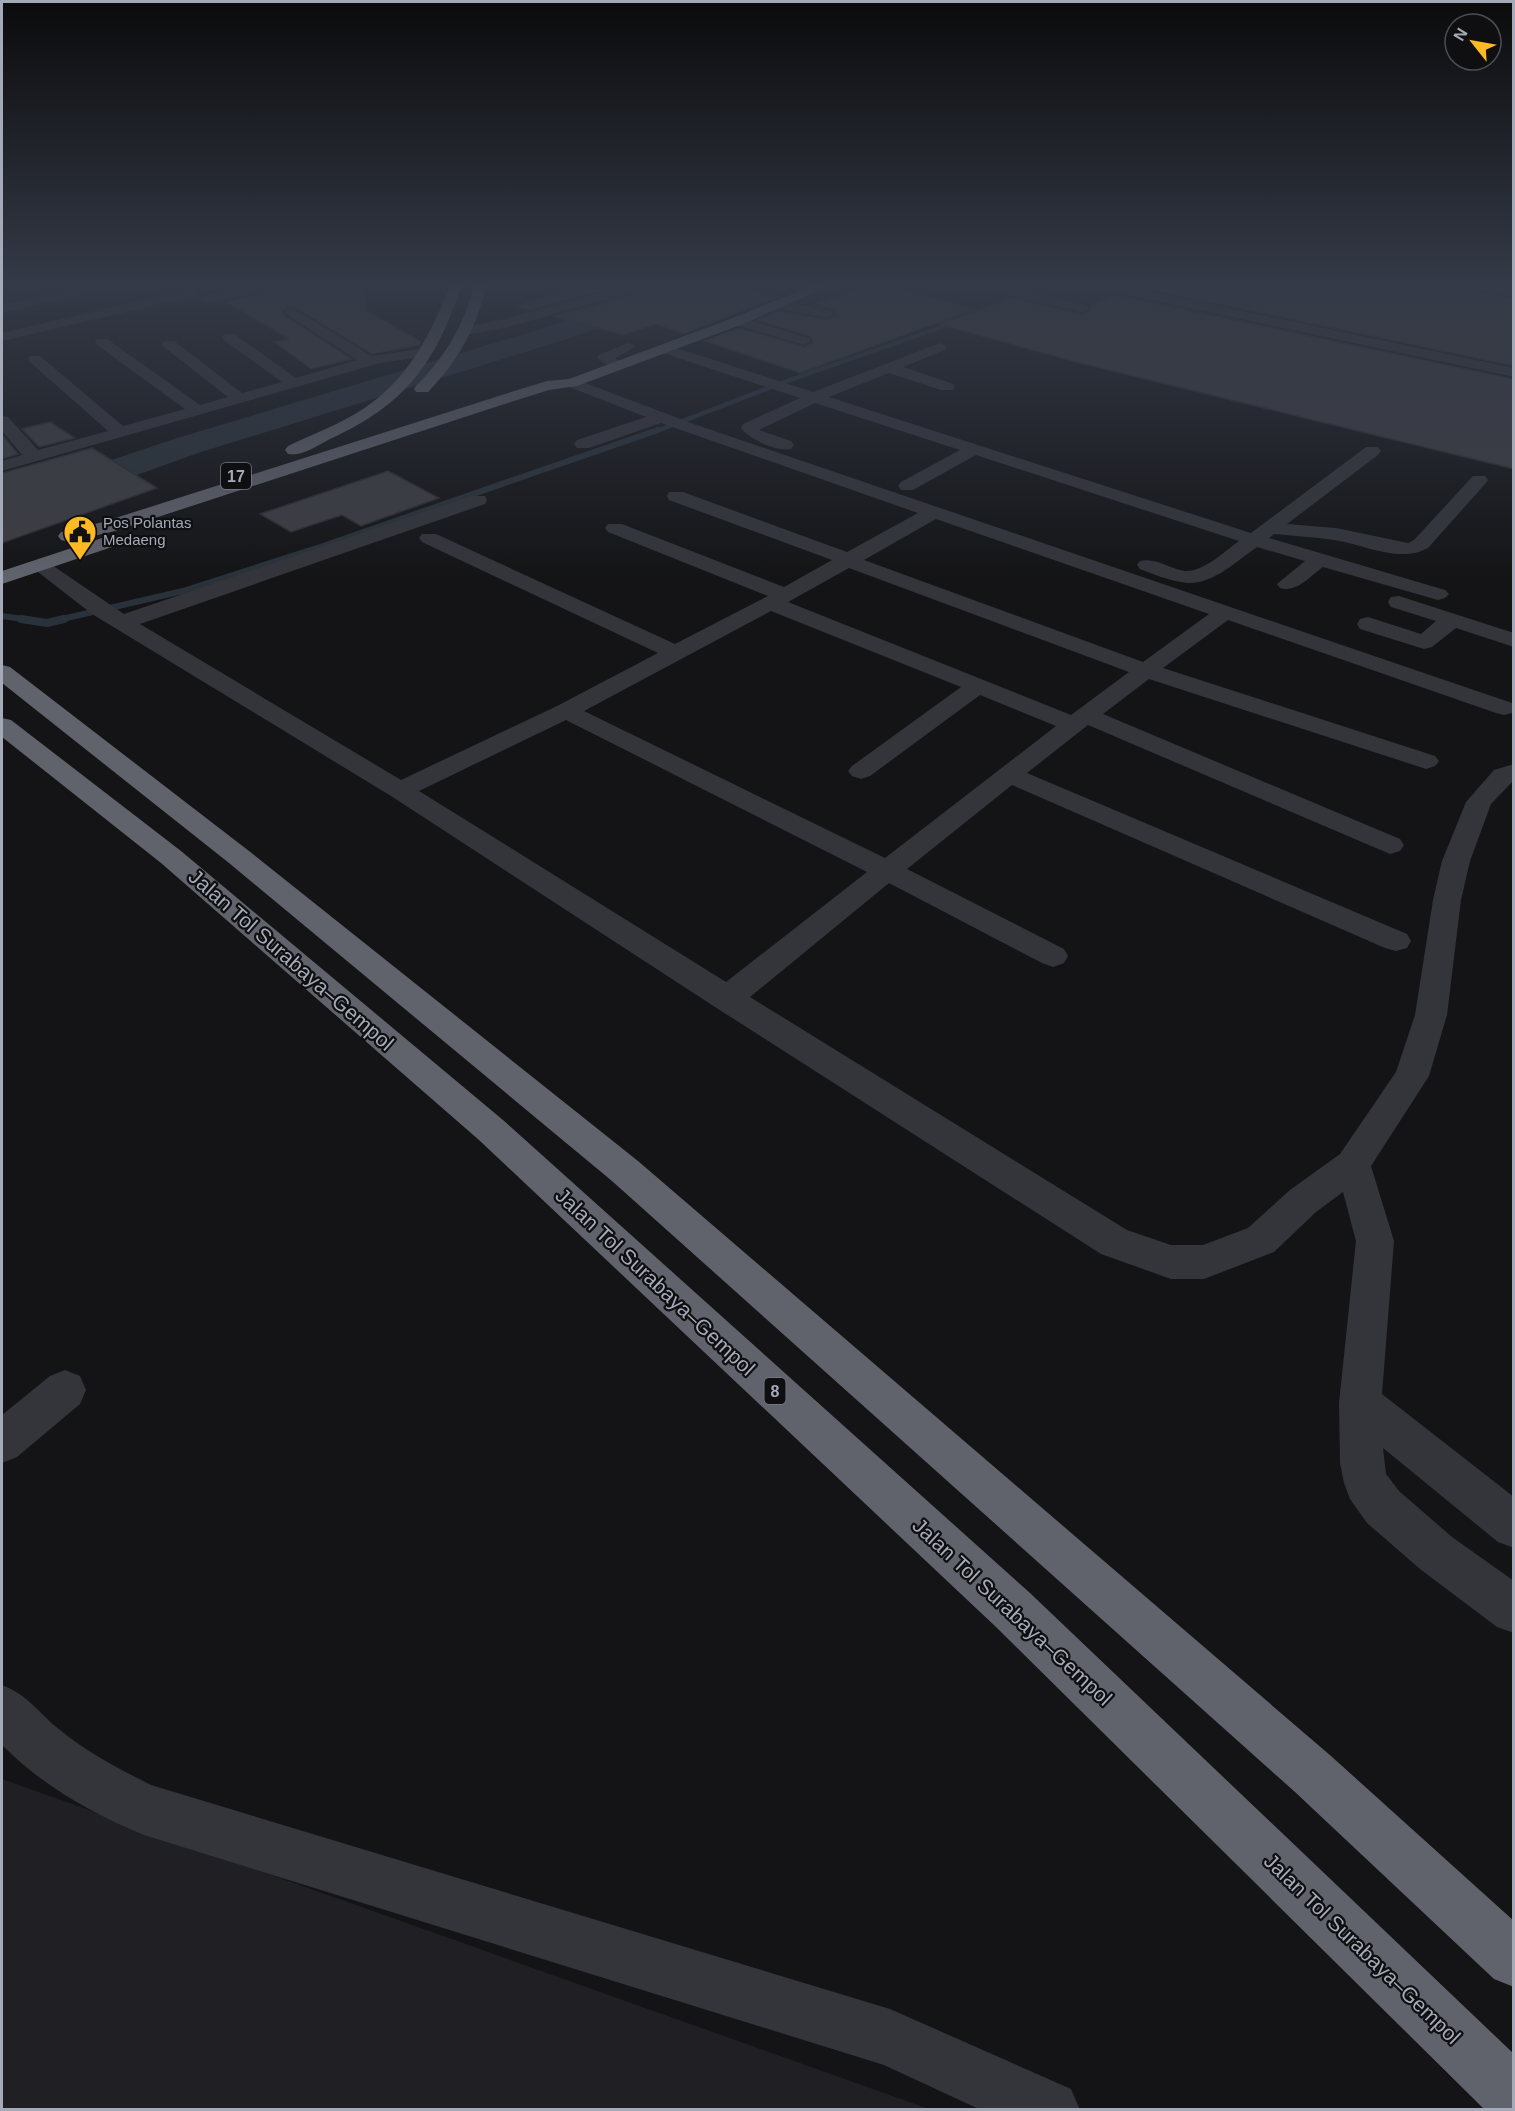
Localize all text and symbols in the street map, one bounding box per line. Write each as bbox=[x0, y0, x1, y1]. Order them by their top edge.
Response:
north arrow bbox=[1443, 12, 1503, 72]
text: N bbox=[1450, 25, 1471, 44]
road number: 17 bbox=[221, 463, 251, 489]
public building icon: Pos Polantas Medaeng bbox=[62, 514, 98, 561]
place label: Pos Polantas Medaeng bbox=[103, 514, 191, 548]
street label: Jalan Tol Surabaya–Gempol bbox=[184, 865, 398, 1055]
street label: Jalan Tol Surabaya–Gempol bbox=[551, 1183, 760, 1380]
road number: 8 bbox=[764, 1378, 786, 1404]
street label: Jalan Tol Surabaya–Gempol bbox=[908, 1513, 1117, 1710]
street label: Jalan Tol Surabaya–Gempol bbox=[1260, 1849, 1465, 2048]

